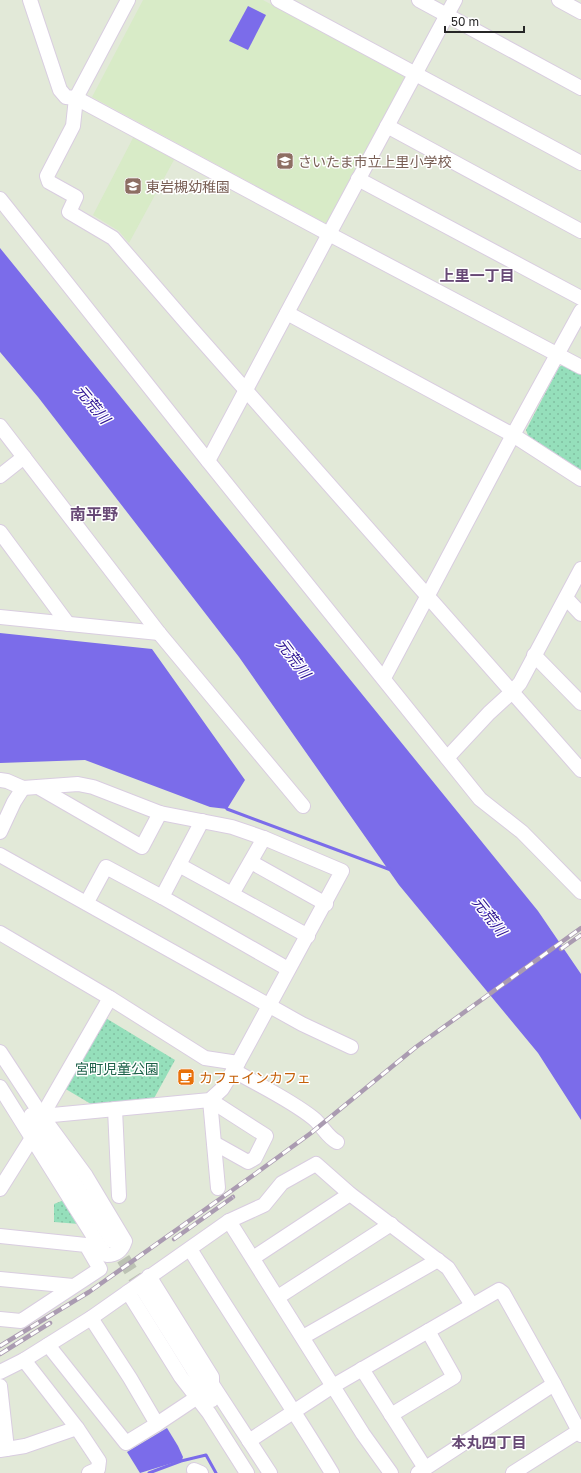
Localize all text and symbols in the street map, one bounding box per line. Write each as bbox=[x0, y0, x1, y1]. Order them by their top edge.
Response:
scale bar bbox=[445, 8, 524, 34]
text: 50 m bbox=[451, 14, 479, 29]
school or university icon: さいたま市立上里小学校 bbox=[275, 151, 295, 171]
place label: さいたま市立上里小学校 bbox=[298, 153, 452, 170]
school or university icon: 東岩槻幼稚園 bbox=[123, 176, 143, 196]
place label: 東岩槻幼稚園 bbox=[146, 178, 230, 195]
district label: 上里一丁目 bbox=[439, 266, 515, 284]
water label: 元荒川 bbox=[72, 381, 116, 429]
district label: 南平野 bbox=[70, 504, 118, 524]
water label: 元荒川 bbox=[273, 635, 316, 683]
water label: 元荒川 bbox=[469, 893, 512, 941]
park label: 宮町児童公園 bbox=[75, 1060, 159, 1077]
cafe icon: カフェインカフェ bbox=[176, 1067, 196, 1087]
place label: カフェインカフェ bbox=[199, 1069, 311, 1086]
district label: 本丸四丁目 bbox=[451, 1433, 527, 1451]

